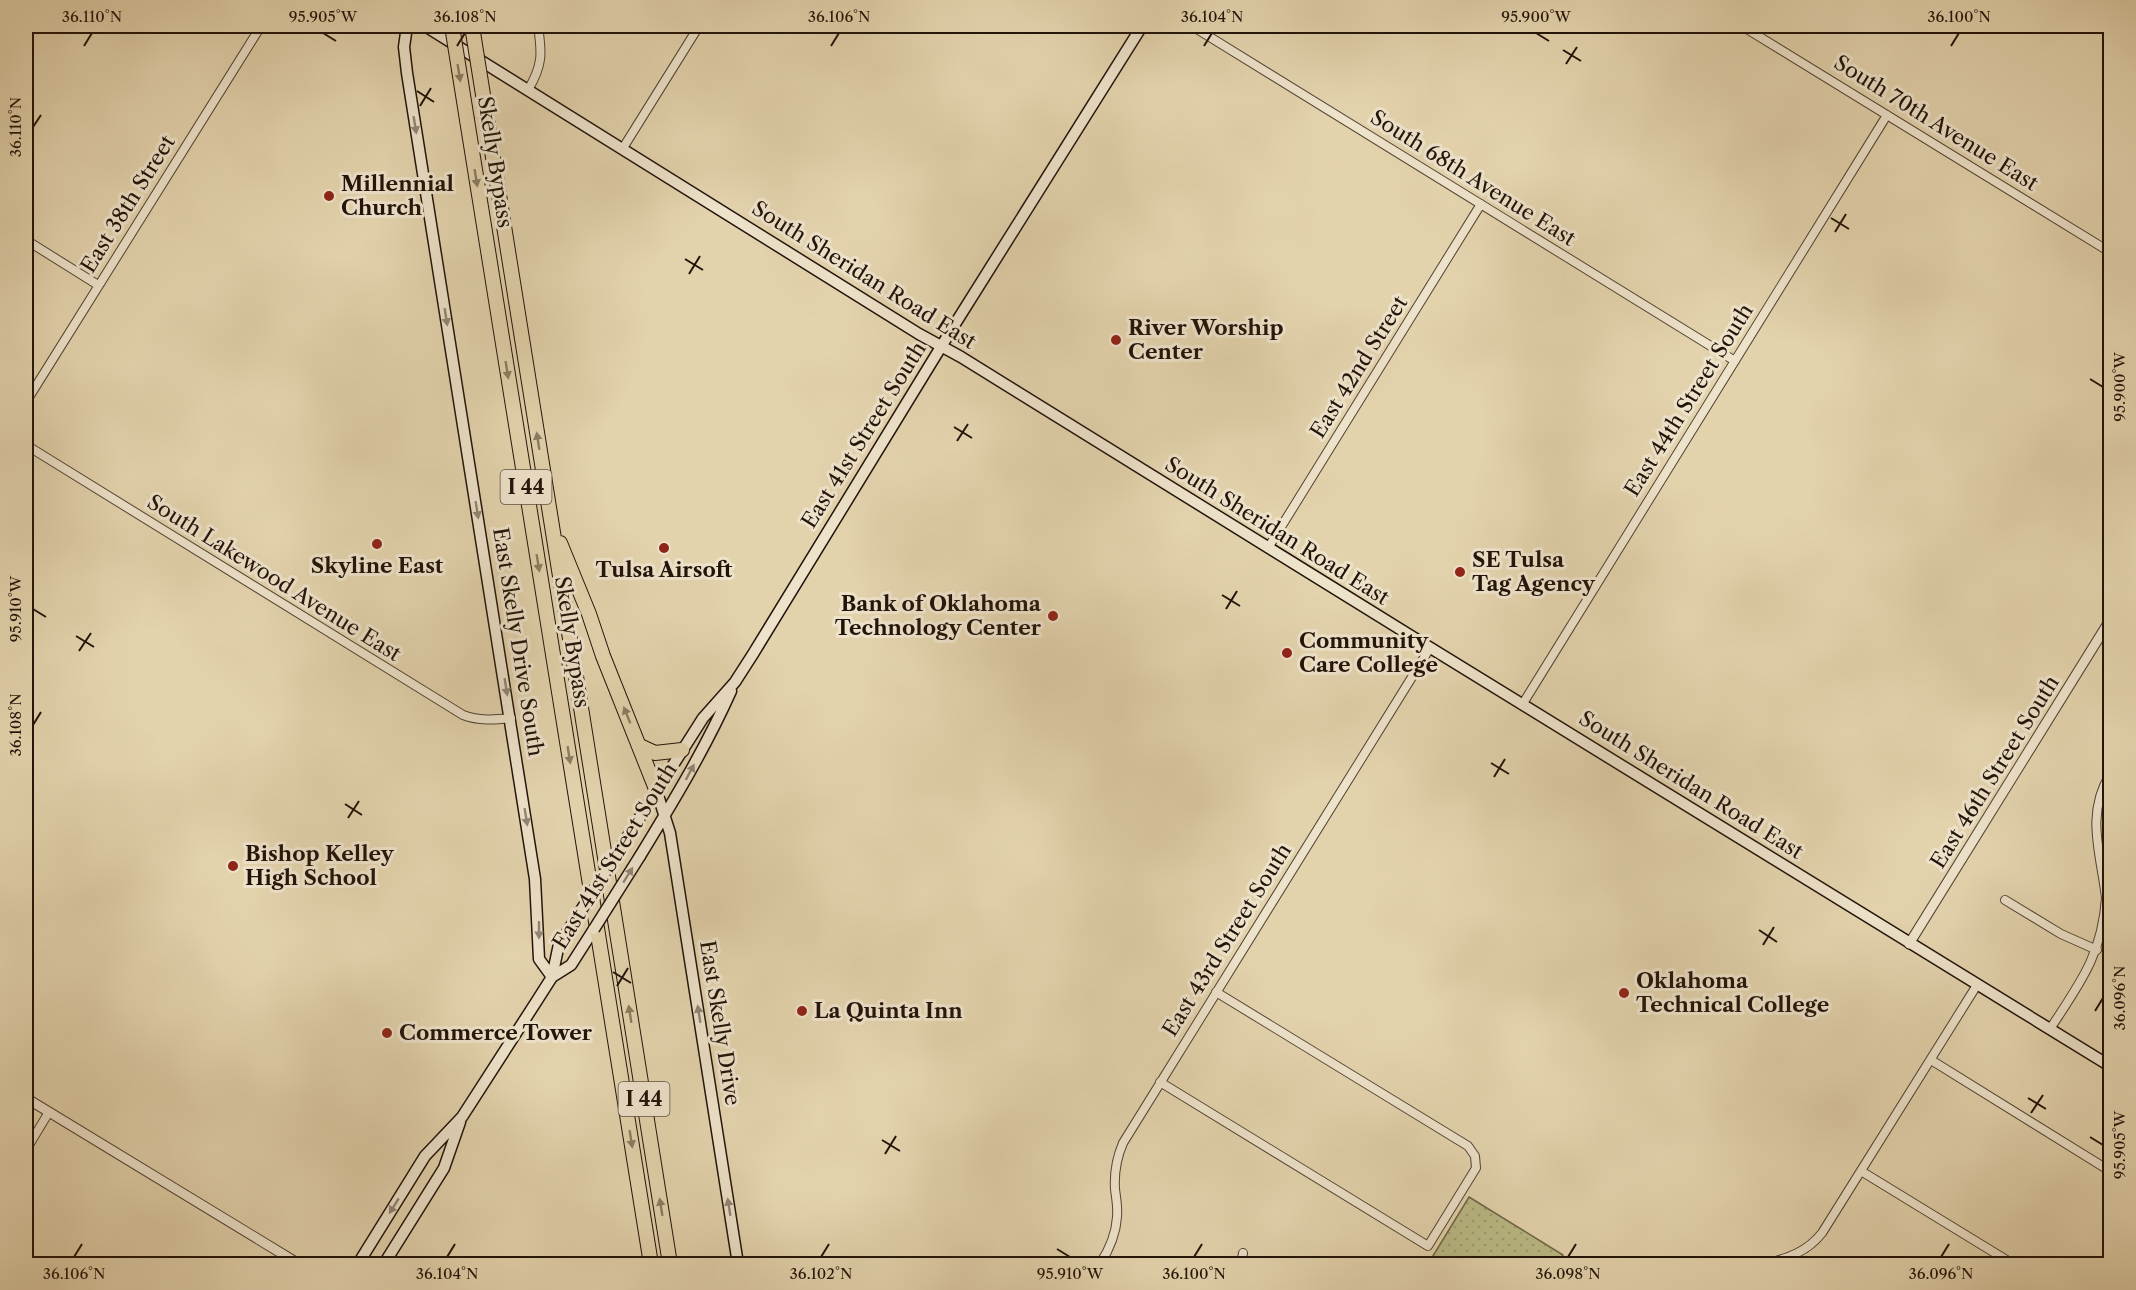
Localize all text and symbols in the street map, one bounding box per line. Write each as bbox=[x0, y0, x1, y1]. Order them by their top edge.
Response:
text: 36.110°N bbox=[62, 7, 122, 26]
text: 95.905°W bbox=[289, 7, 358, 26]
text: 36.108°N bbox=[433, 7, 497, 26]
text: 36.106°N bbox=[808, 7, 870, 26]
text: 36.104°N bbox=[1181, 7, 1243, 26]
text: 95.900°W bbox=[1501, 7, 1571, 26]
text: 36.100°N bbox=[1927, 7, 1991, 26]
street label: South 70th Avenue East bbox=[1830, 50, 2043, 196]
one-way arrow bbox=[455, 63, 464, 82]
street label: Skelly Bypass bbox=[473, 94, 518, 230]
text: 36.110°N bbox=[6, 97, 25, 157]
street label: South 68th Avenue East bbox=[1366, 104, 1581, 251]
one-way arrow bbox=[411, 115, 420, 134]
street label: East 38th Street bbox=[75, 130, 180, 277]
one-way arrow bbox=[472, 169, 481, 188]
place label: Millennial Church bbox=[341, 171, 454, 220]
marker: Millennial Church bbox=[322, 189, 336, 203]
street label: South Sheridan Road East bbox=[748, 195, 981, 354]
street label: East 42nd Street bbox=[1305, 291, 1413, 442]
street label: East 44th Street South bbox=[1619, 299, 1758, 501]
one-way arrow bbox=[442, 308, 451, 327]
place label: River Worship Center bbox=[1128, 315, 1284, 364]
marker: River Worship Center bbox=[1109, 333, 1123, 347]
street label: East 41st Street South bbox=[796, 337, 931, 532]
text: 95.900°W bbox=[2110, 352, 2129, 422]
one-way arrow bbox=[503, 361, 512, 380]
one-way arrow bbox=[533, 431, 542, 450]
street label: South Sheridan Road East bbox=[1161, 451, 1394, 610]
road number: I 44 bbox=[500, 470, 552, 504]
street label: South Lakewood Avenue East bbox=[143, 489, 406, 667]
one-way arrow bbox=[473, 501, 482, 520]
street label: East Skelly Drive South bbox=[488, 526, 549, 758]
marker: Skyline East bbox=[370, 537, 384, 551]
marker: Tulsa Airsoft bbox=[657, 541, 671, 555]
place label: SE Tulsa Tag Agency bbox=[1472, 547, 1596, 596]
place label: Skyline East bbox=[311, 553, 444, 578]
one-way arrow bbox=[534, 554, 543, 573]
place label: Tulsa Airsoft bbox=[596, 557, 733, 582]
marker: SE Tulsa Tag Agency bbox=[1453, 565, 1467, 579]
street label: Skelly Bypass bbox=[550, 574, 595, 710]
text: 95.910°W bbox=[6, 575, 25, 642]
place label: Bank of Oklahoma Technology Center bbox=[835, 591, 1042, 640]
marker: Bank of Oklahoma Technology Center bbox=[1046, 609, 1060, 623]
place label: Community Care College bbox=[1299, 628, 1438, 677]
marker: Community Care College bbox=[1280, 646, 1294, 660]
street label: East 46th Street South bbox=[1925, 671, 2064, 873]
one-way arrow bbox=[501, 678, 510, 697]
text: 36.108°N bbox=[6, 693, 25, 757]
street label: South Sheridan Road East bbox=[1575, 705, 1808, 864]
one-way arrow bbox=[622, 706, 632, 724]
one-way arrow bbox=[565, 746, 574, 765]
street label: East 41st Street South bbox=[547, 758, 682, 953]
one-way arrow bbox=[685, 763, 695, 780]
one-way arrow bbox=[522, 808, 531, 827]
street label: East 43rd Street South bbox=[1157, 839, 1296, 1041]
place label: Bishop Kelley High School bbox=[245, 841, 395, 890]
marker: Bishop Kelley High School bbox=[226, 859, 240, 873]
one-way arrow bbox=[622, 867, 633, 883]
one-way arrow bbox=[534, 920, 544, 939]
street label: East Skelly Drive bbox=[695, 939, 746, 1107]
text: 36.096°N bbox=[2110, 966, 2129, 1030]
place label: Oklahoma Technical College bbox=[1636, 968, 1829, 1017]
marker: Oklahoma Technical College bbox=[1617, 986, 1631, 1000]
place label: La Quinta Inn bbox=[814, 998, 963, 1023]
one-way arrow bbox=[694, 1004, 703, 1023]
marker: La Quinta Inn bbox=[795, 1004, 809, 1018]
one-way arrow bbox=[626, 1005, 635, 1024]
place label: Commerce Tower bbox=[399, 1020, 593, 1045]
marker: Commerce Tower bbox=[380, 1026, 394, 1040]
road number: I 44 bbox=[618, 1082, 670, 1116]
text: 95.905°W bbox=[2110, 1110, 2129, 1179]
one-way arrow bbox=[626, 1130, 635, 1149]
one-way arrow bbox=[657, 1197, 666, 1216]
one-way arrow bbox=[725, 1197, 734, 1216]
one-way arrow bbox=[389, 1198, 400, 1214]
text: 36.106°N bbox=[43, 1264, 105, 1283]
text: 36.104°N bbox=[416, 1264, 478, 1283]
text: 36.102°N bbox=[790, 1264, 852, 1283]
text: 95.910°W bbox=[1037, 1264, 1104, 1283]
text: 36.100°N bbox=[1162, 1264, 1226, 1283]
text: 36.098°N bbox=[1535, 1264, 1601, 1283]
text: 36.096°N bbox=[1909, 1264, 1973, 1283]

